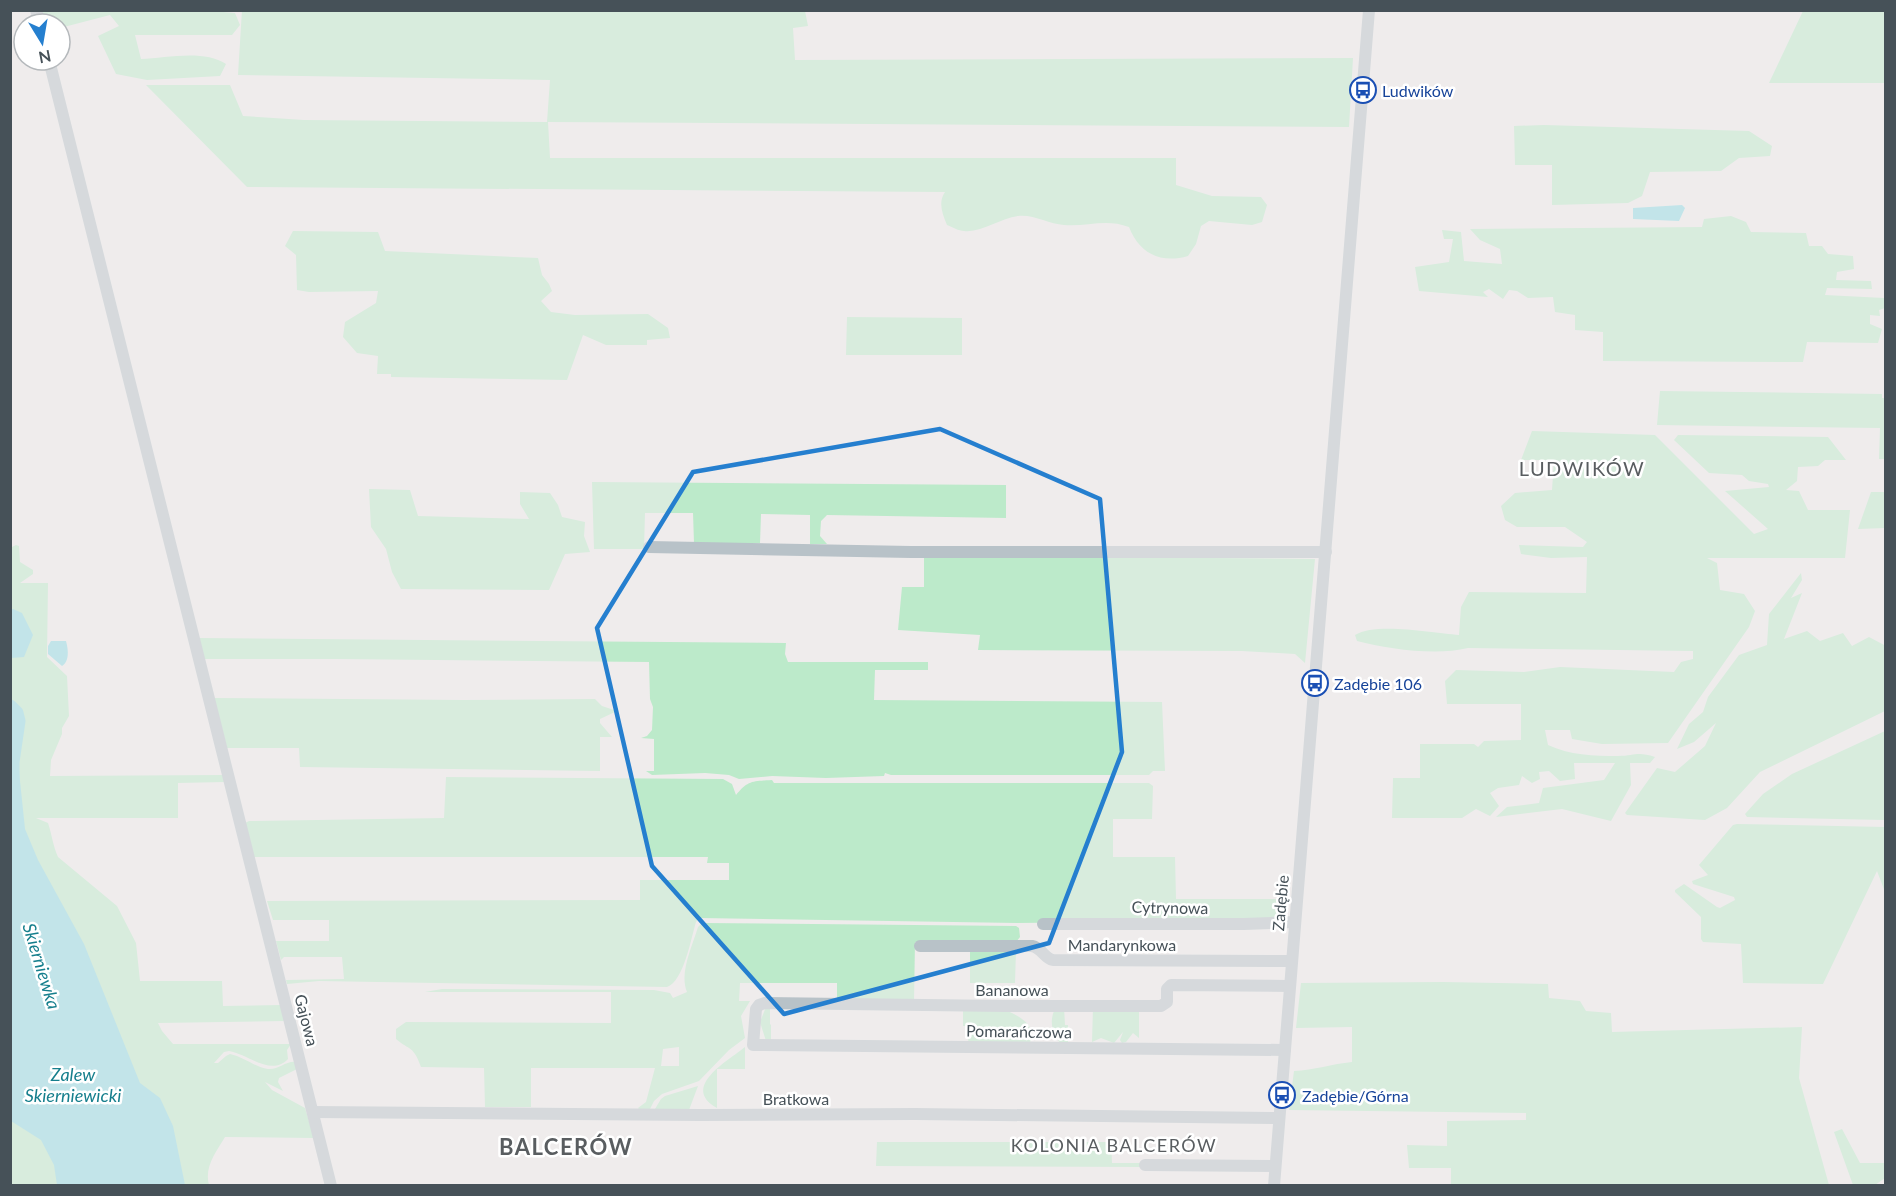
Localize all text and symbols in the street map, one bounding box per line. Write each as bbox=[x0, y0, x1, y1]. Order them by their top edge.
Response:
north arrow bbox=[12, 12, 72, 72]
text: N bbox=[37, 47, 53, 68]
bus stop icon: Ludwików bbox=[1348, 75, 1378, 105]
place label: Ludwików bbox=[1382, 81, 1454, 100]
district label: LUDWIKÓW bbox=[1519, 456, 1645, 480]
bus stop icon: Zadębie 106 bbox=[1300, 668, 1330, 698]
place label: Zadębie 106 bbox=[1334, 674, 1422, 693]
street label: Zadębie bbox=[1268, 874, 1292, 932]
street label: Cytrynowa bbox=[1131, 897, 1209, 917]
water label: Skierniewka bbox=[18, 920, 66, 1012]
street label: Mandarynkowa bbox=[1068, 935, 1176, 954]
street label: Bananowa bbox=[975, 980, 1049, 999]
street label: Gajowa bbox=[291, 992, 323, 1048]
street label: Pomarańczowa bbox=[966, 1021, 1072, 1041]
water label: Zalew Skierniewicki bbox=[25, 1063, 121, 1106]
bus stop icon: Zadębie/Górna bbox=[1267, 1080, 1297, 1110]
place label: Zadębie/Górna bbox=[1302, 1086, 1409, 1105]
street label: Bratkowa bbox=[763, 1089, 829, 1108]
district label: BALCERÓW bbox=[499, 1133, 633, 1160]
district label: KOLONIA BALCERÓW bbox=[1011, 1134, 1217, 1156]

